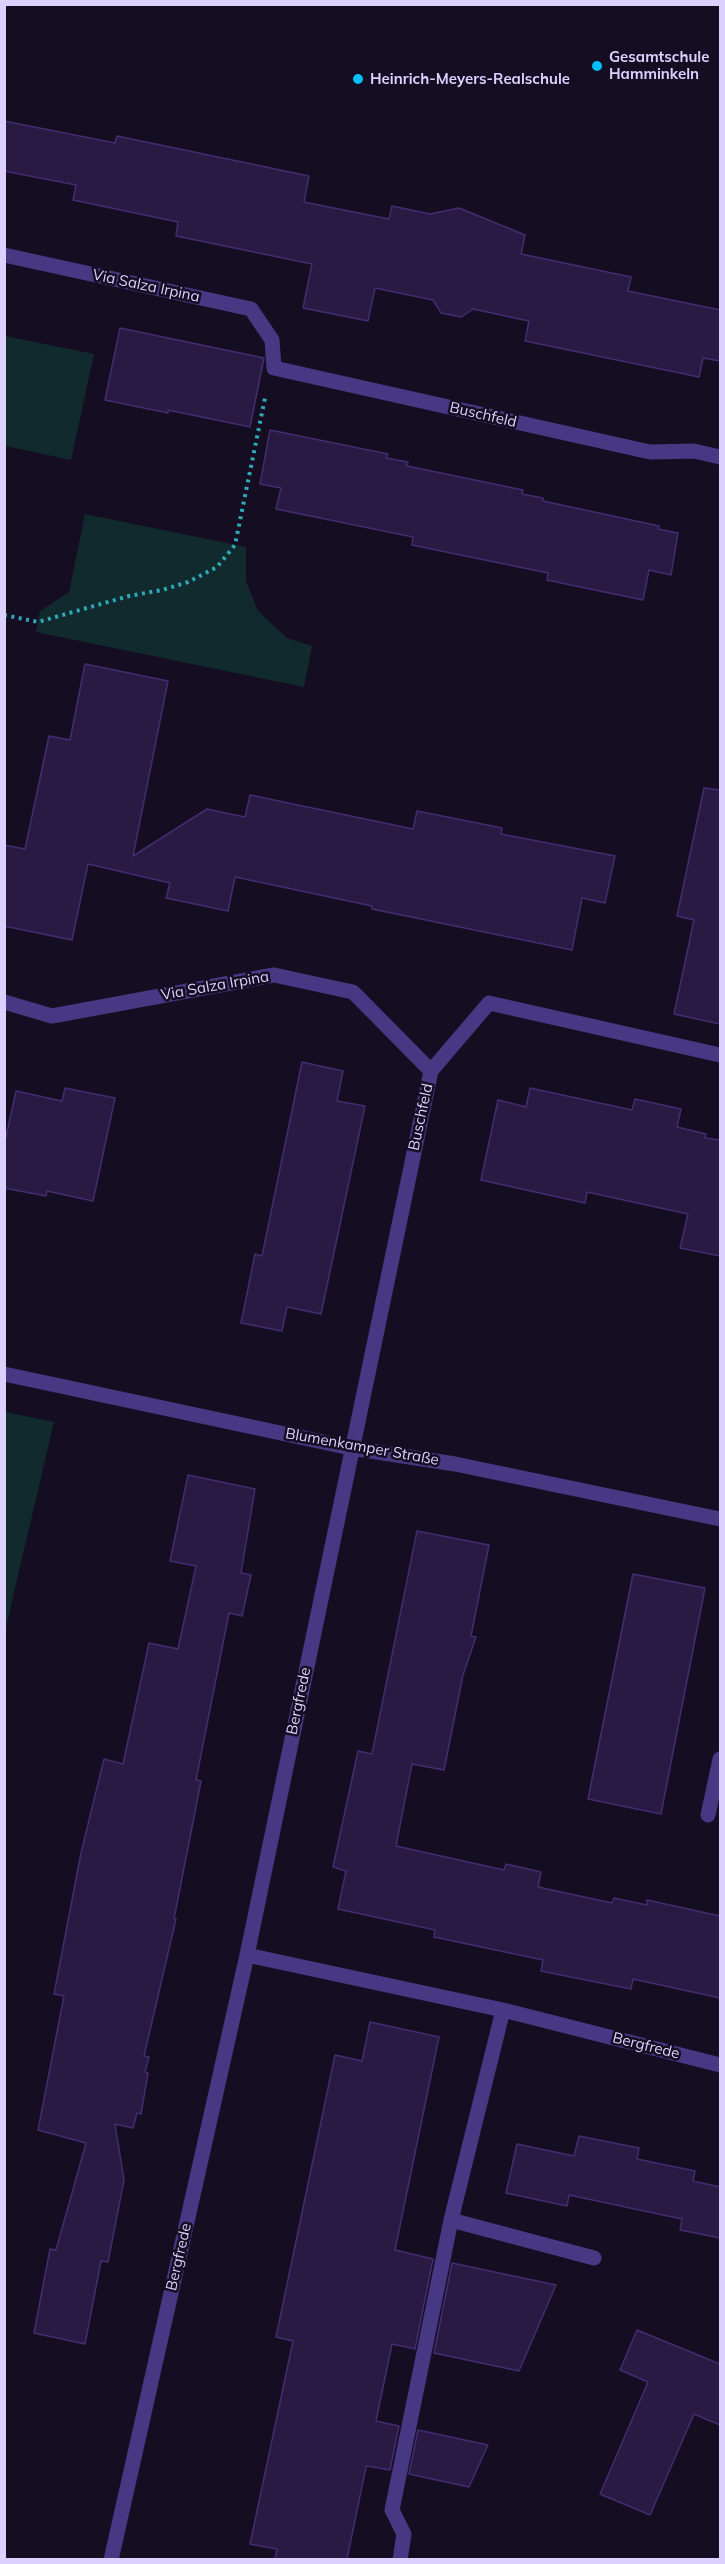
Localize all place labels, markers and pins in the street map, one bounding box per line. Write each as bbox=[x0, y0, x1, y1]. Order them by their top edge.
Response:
place label: Gesamtschule Hamminkeln bbox=[609, 48, 709, 83]
marker: Gesamtschule Hamminkeln bbox=[590, 59, 604, 73]
place label: Heinrich-Meyers-Realschule bbox=[370, 70, 570, 88]
marker: Heinrich-Meyers-Realschule bbox=[351, 72, 365, 86]

